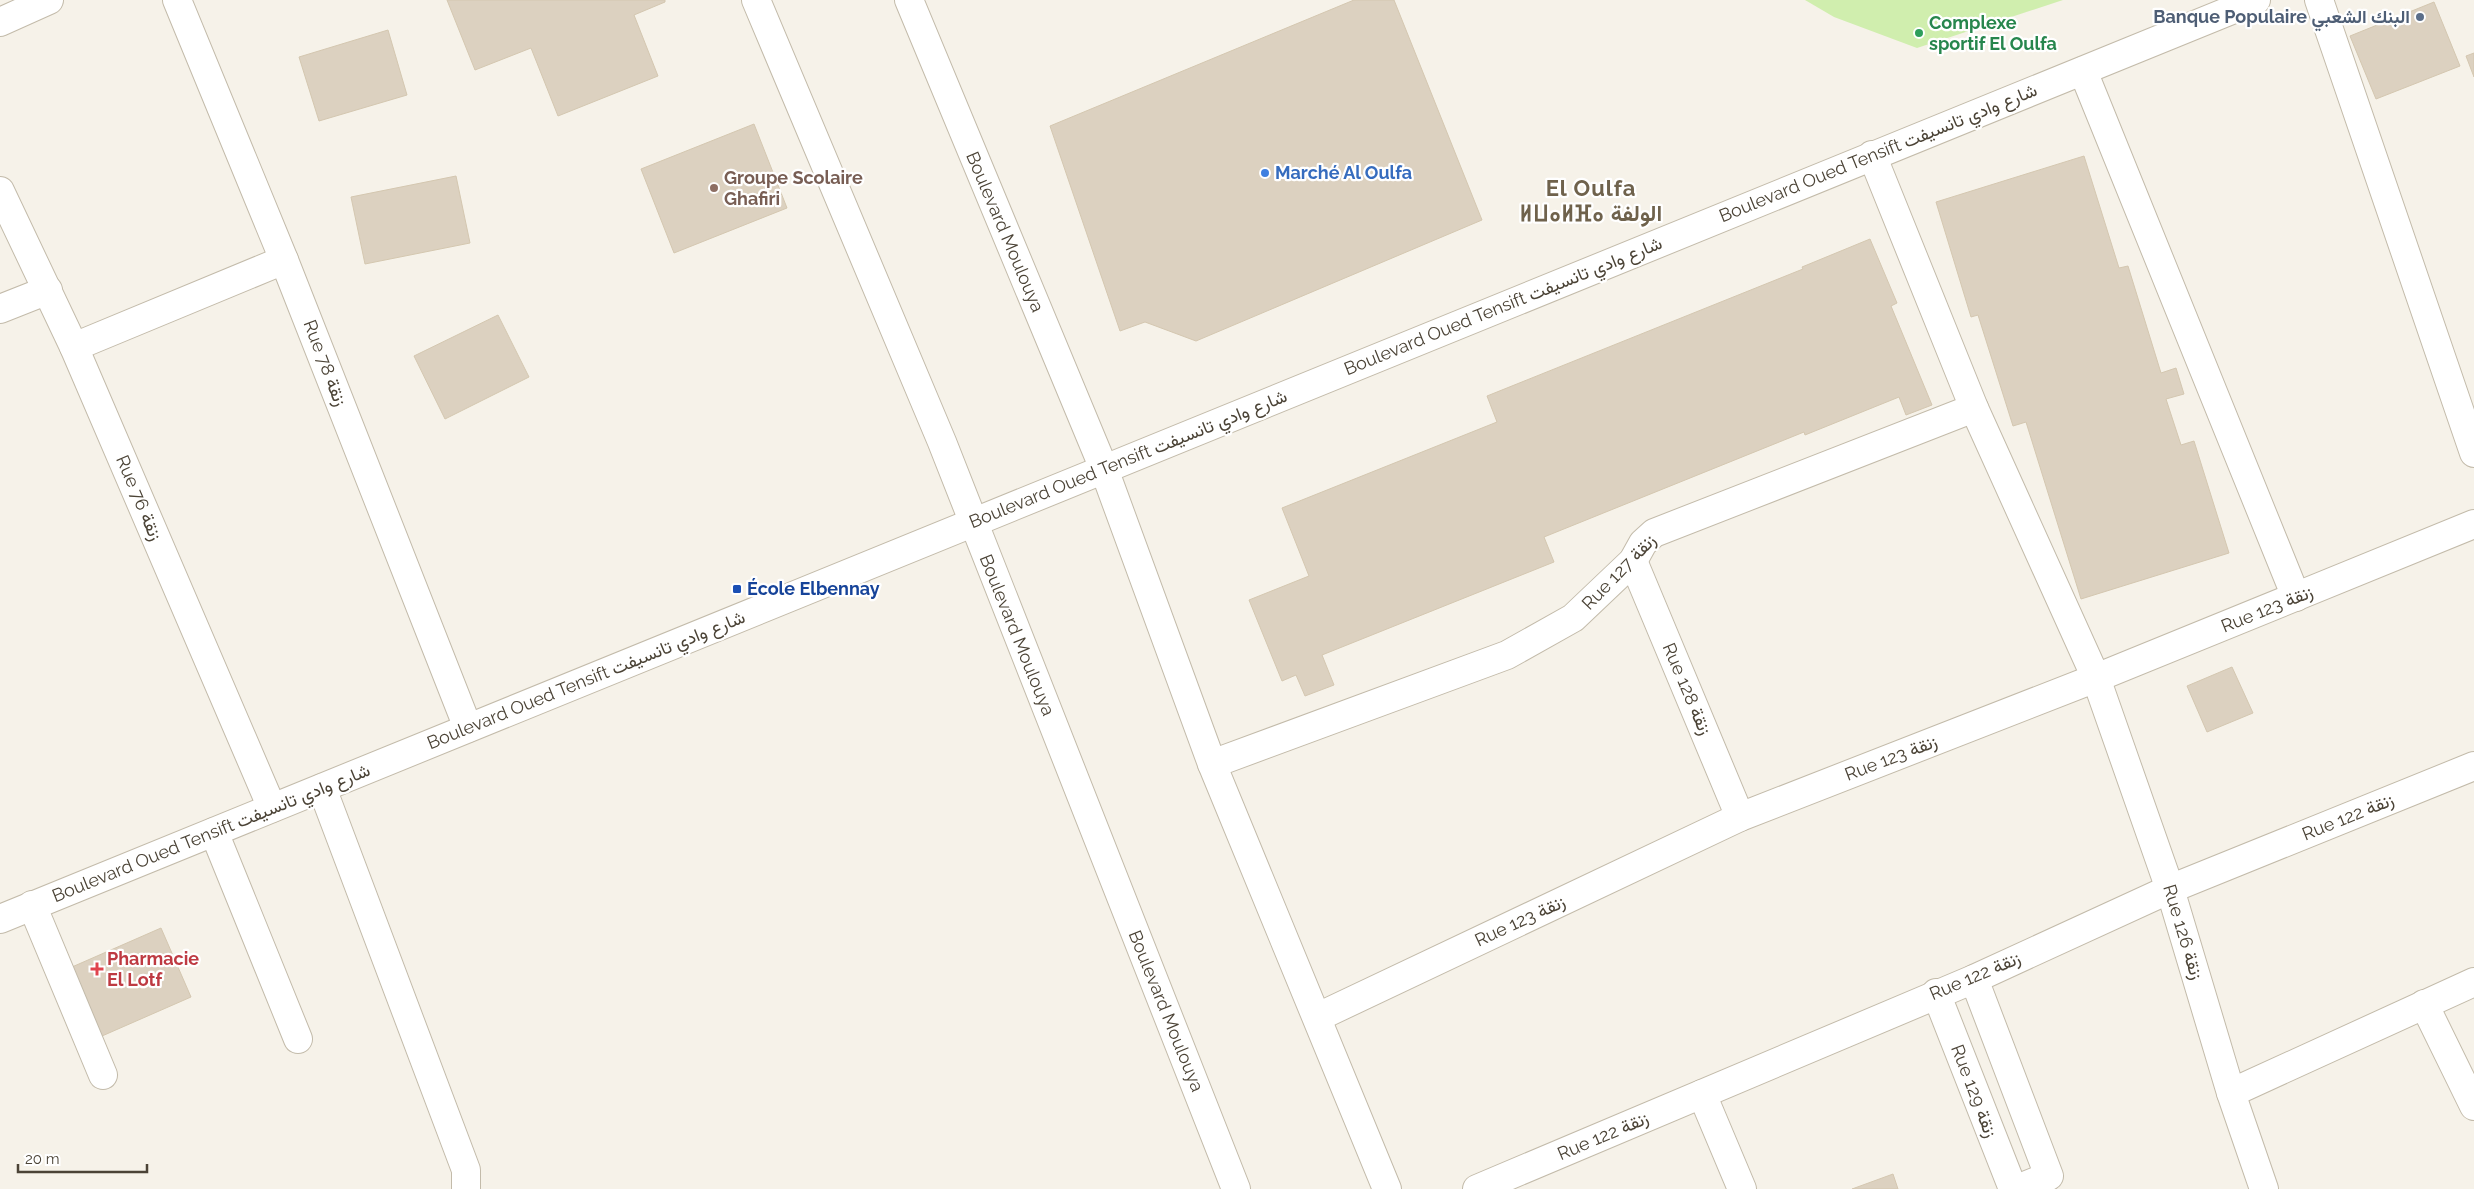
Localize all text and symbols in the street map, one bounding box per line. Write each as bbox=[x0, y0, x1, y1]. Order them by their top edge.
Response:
place label: Banque Populaire البنك الشعبي bbox=[2153, 6, 2410, 32]
marker: Banque Populaire البنك الشعبي bbox=[2414, 11, 2426, 23]
place label: Complexe sportif El Oulfa bbox=[1929, 12, 2057, 54]
marker: Complexe sportif El Oulfa bbox=[1913, 27, 1925, 39]
street label: Boulevard Oued Tensift شارع وادي تانسيفت bbox=[1716, 79, 2042, 231]
street label: Boulevard Moulouya bbox=[962, 148, 1049, 315]
place label: Marché Al Oulfa bbox=[1275, 162, 1412, 183]
place label: Groupe Scolaire Ghafiri bbox=[724, 167, 863, 209]
marker: Marché Al Oulfa bbox=[1259, 167, 1271, 179]
district label: El Oulfa ⵍⵡⴰⵍⴼⴰ الولفة bbox=[1520, 175, 1662, 227]
marker: Groupe Scolaire Ghafiri bbox=[708, 182, 720, 194]
street label: Boulevard Oued Tensift شارع وادي تانسيفت bbox=[1341, 232, 1667, 384]
street label: Rue 78 زنقة bbox=[298, 317, 352, 409]
street label: Boulevard Oued Tensift شارع وادي تانسيفت bbox=[966, 385, 1292, 537]
street label: Rue 76 زنقة bbox=[111, 452, 167, 544]
street label: Rue 127 زنقة bbox=[1577, 529, 1661, 615]
street label: Boulevard Moulouya bbox=[975, 551, 1059, 719]
place label: École Elbennay bbox=[747, 578, 880, 599]
street label: Rue 123 زنقة bbox=[2218, 581, 2316, 637]
marker: École Elbennay bbox=[731, 583, 743, 595]
street label: Boulevard Oued Tensift شارع وادي تانسيفت bbox=[424, 606, 750, 758]
street label: Rue 128 زنقة bbox=[1658, 640, 1716, 738]
street label: Rue 123 زنقة bbox=[1842, 730, 1940, 786]
street label: Boulevard Oued Tensift شارع وادي تانسيفت bbox=[49, 759, 375, 911]
street label: Rue 122 زنقة bbox=[2299, 789, 2397, 845]
street label: Rue 126 زنقة bbox=[2158, 882, 2208, 982]
street label: Rue 123 زنقة bbox=[1471, 891, 1569, 951]
street label: Boulevard Moulouya bbox=[1124, 927, 1208, 1095]
street label: Rue 122 زنقة bbox=[1926, 947, 2024, 1005]
place label: Pharmacie El Lotf bbox=[107, 948, 199, 990]
marker: Pharmacie El Lotf bbox=[91, 963, 103, 975]
street label: Rue 129 زنقة bbox=[1946, 1041, 2002, 1141]
street label: Rue 122 زنقة bbox=[1554, 1107, 1652, 1165]
scale bar bbox=[18, 1142, 146, 1174]
text: 20 m bbox=[25, 1150, 60, 1168]

